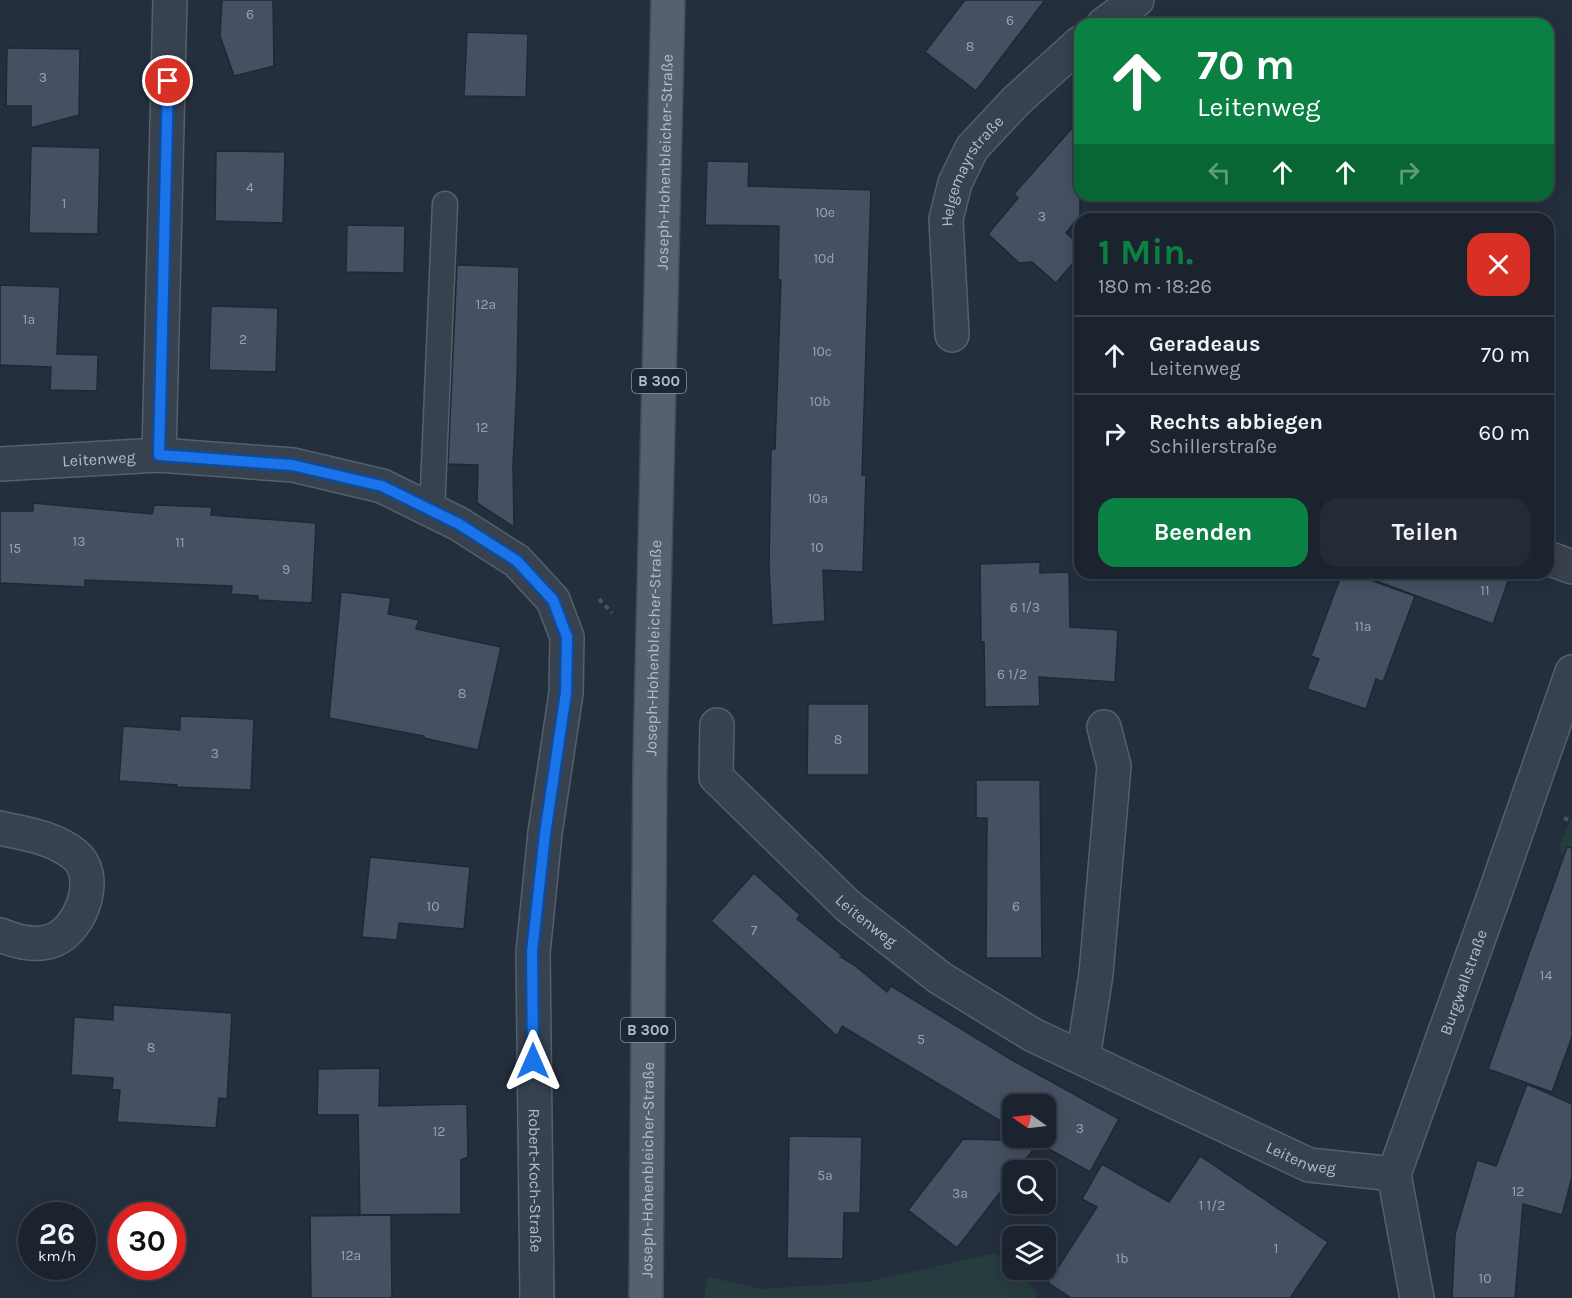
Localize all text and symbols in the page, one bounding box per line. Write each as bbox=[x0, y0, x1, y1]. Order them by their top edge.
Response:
house number: 6 bbox=[246, 6, 254, 23]
house number: 6 bbox=[1006, 12, 1014, 29]
house number: 8 bbox=[966, 38, 974, 55]
text: 70 m bbox=[1197, 40, 1295, 90]
icon: ahead bbox=[1098, 42, 1176, 120]
street label: Joseph-Hohenbleicher-Straße bbox=[652, 54, 676, 271]
pin bbox=[142, 55, 193, 106]
icon: arrive bbox=[151, 64, 184, 97]
house number: 3 bbox=[39, 69, 47, 86]
text: Leitenweg bbox=[1197, 91, 1321, 123]
street label: Helgemayrstraße bbox=[936, 111, 1007, 227]
icon: left bbox=[1203, 156, 1236, 189]
icon: ahead bbox=[1266, 156, 1299, 189]
icon: ahead bbox=[1329, 156, 1362, 189]
icon: right bbox=[1392, 156, 1425, 189]
house number: 4 bbox=[246, 179, 254, 196]
house number: 1 bbox=[62, 195, 66, 212]
house number: 10e bbox=[815, 204, 835, 221]
house number: 3 bbox=[1038, 208, 1046, 225]
text: 1 Min. bbox=[1098, 231, 1193, 273]
button: close bbox=[1467, 233, 1530, 296]
house number: 10d bbox=[813, 250, 835, 267]
text: 180 m · 18:26 bbox=[1098, 275, 1212, 298]
house number: 12a bbox=[476, 296, 496, 313]
house number: 1a bbox=[23, 311, 35, 328]
house number: 2 bbox=[239, 331, 247, 348]
text: Geradeaus bbox=[1149, 331, 1261, 357]
icon: ahead bbox=[1098, 339, 1131, 372]
text: 70 m bbox=[1481, 342, 1530, 368]
house number: 10c bbox=[812, 343, 832, 360]
text: Leitenweg bbox=[1149, 357, 1241, 380]
road number: B 300 bbox=[632, 369, 686, 393]
house number: 10b bbox=[809, 393, 831, 410]
text: Rechts abbiegen bbox=[1149, 409, 1323, 435]
icon: right bbox=[1098, 417, 1131, 450]
house number: 12 bbox=[476, 419, 488, 436]
text: 60 m bbox=[1479, 420, 1530, 446]
text: Schillerstraße bbox=[1149, 435, 1277, 458]
street label: Leitenweg bbox=[62, 447, 136, 470]
house number: 10a bbox=[808, 490, 828, 507]
button: Beenden bbox=[1098, 498, 1308, 567]
button: Teilen bbox=[1320, 498, 1530, 567]
house number: 13 bbox=[73, 533, 85, 550]
house number: 11 bbox=[175, 534, 185, 551]
house number: 10 bbox=[811, 539, 823, 556]
house number: 15 bbox=[9, 540, 21, 557]
street label: Joseph-Hohenbleicher-Straße bbox=[641, 540, 665, 756]
house number: 9 bbox=[282, 561, 290, 578]
house number: 11 bbox=[1480, 582, 1490, 599]
house number: 6 1/3 bbox=[1010, 599, 1040, 616]
house number: 11a bbox=[1355, 618, 1371, 635]
house number: 6 1/2 bbox=[997, 666, 1027, 683]
house number: 8 bbox=[458, 685, 466, 702]
house number: 8 bbox=[834, 731, 842, 748]
house number: 3 bbox=[211, 745, 219, 762]
street label: Leitenweg bbox=[832, 890, 901, 950]
house number: 10 bbox=[427, 898, 439, 915]
house number: 6 bbox=[1012, 898, 1020, 915]
house number: 7 bbox=[751, 922, 758, 939]
street label: Burgwallstraße bbox=[1435, 927, 1491, 1037]
house number: 14 bbox=[1540, 967, 1552, 984]
road number: B 300 bbox=[621, 1018, 675, 1042]
position arrow bbox=[501, 1029, 565, 1093]
house number: 5 bbox=[917, 1031, 925, 1048]
house number: 8 bbox=[147, 1039, 155, 1056]
street label: Joseph-Hohenbleicher-Straße bbox=[637, 1062, 657, 1278]
north arrow bbox=[1002, 1094, 1056, 1148]
map controls bbox=[1002, 1094, 1056, 1280]
street label: Robert-Koch-Straße bbox=[525, 1108, 546, 1253]
house number: 3 bbox=[1076, 1120, 1084, 1137]
house number: 12 bbox=[433, 1123, 445, 1140]
street label: Leitenweg bbox=[1263, 1137, 1337, 1177]
button: search bbox=[1002, 1160, 1056, 1214]
house number: 5a bbox=[817, 1167, 833, 1184]
house number: 12 bbox=[1512, 1183, 1524, 1200]
house number: 3a bbox=[952, 1185, 968, 1202]
house number: 1 1/2 bbox=[1199, 1197, 1225, 1214]
speed limit sign: 30 bbox=[108, 1202, 186, 1280]
text: 26 bbox=[39, 1216, 75, 1252]
button: layers bbox=[1002, 1226, 1056, 1280]
house number: 1 bbox=[1274, 1240, 1278, 1257]
text: km/h bbox=[38, 1247, 76, 1265]
house number: 12a bbox=[341, 1247, 361, 1264]
house number: 1b bbox=[1116, 1250, 1128, 1267]
house number: 10 bbox=[1479, 1270, 1491, 1287]

